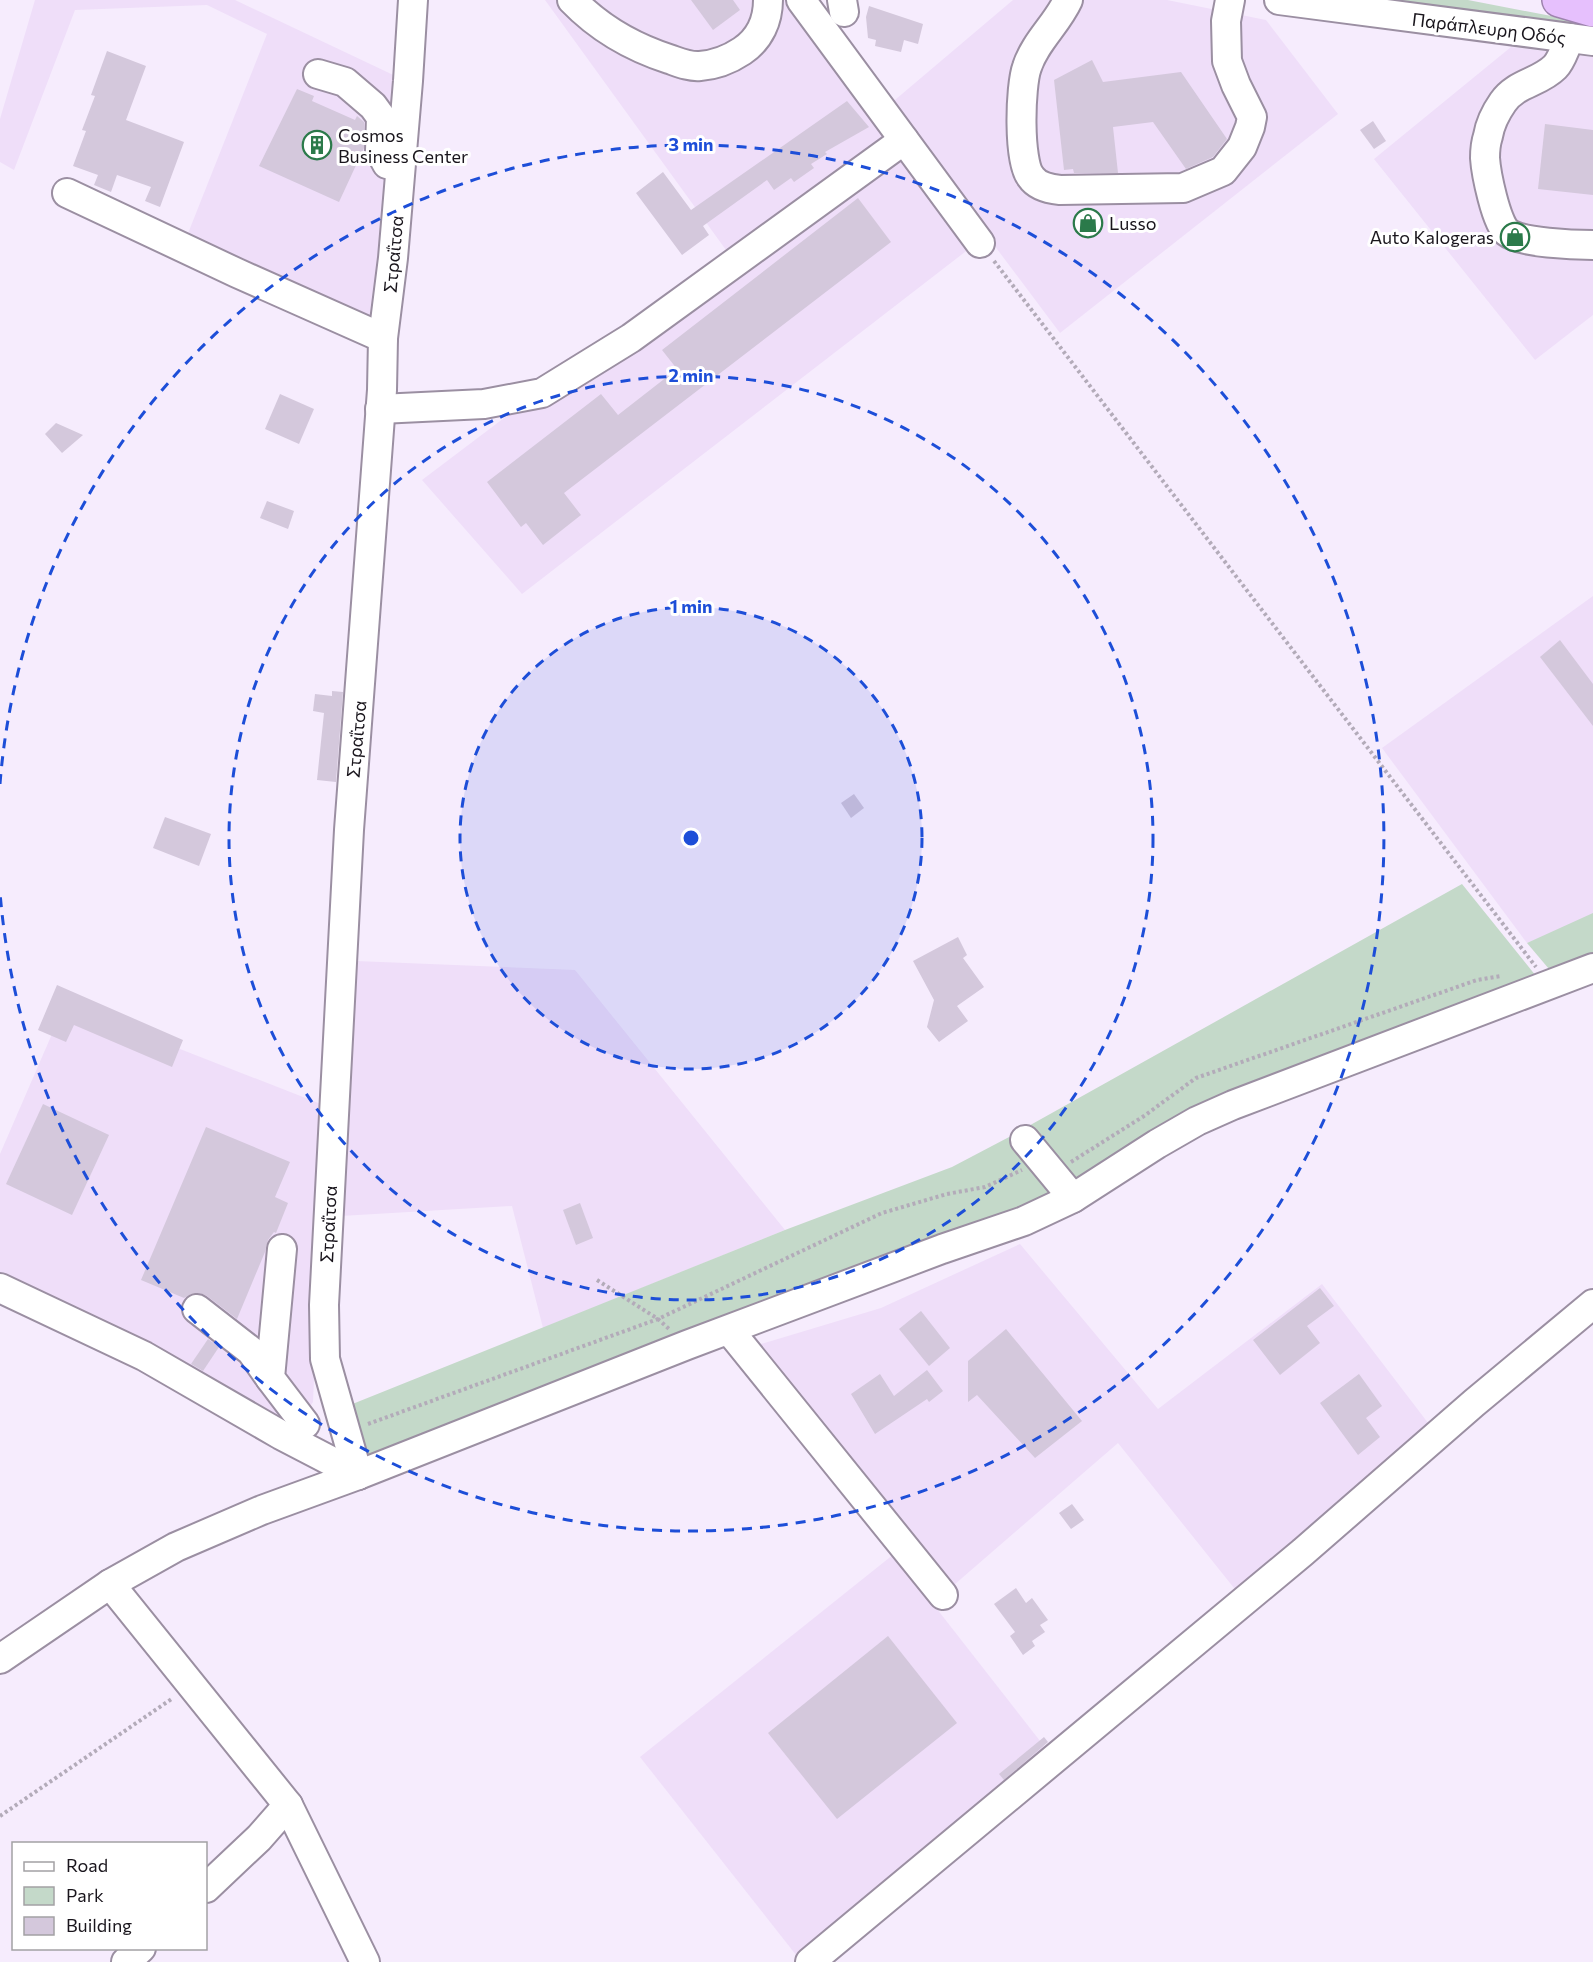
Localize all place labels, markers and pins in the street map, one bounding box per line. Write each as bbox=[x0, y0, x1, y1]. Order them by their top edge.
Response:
place label: Cosmos Business Center bbox=[338, 124, 468, 167]
building icon: Cosmos Business Center bbox=[301, 129, 333, 161]
shop icon: Lusso bbox=[1072, 207, 1104, 239]
place label: Lusso bbox=[1109, 212, 1156, 234]
shop icon: Auto Kalogeras bbox=[1499, 221, 1531, 253]
place label: Auto Kalogeras bbox=[1370, 226, 1494, 248]
centre of rings bbox=[681, 828, 701, 848]

